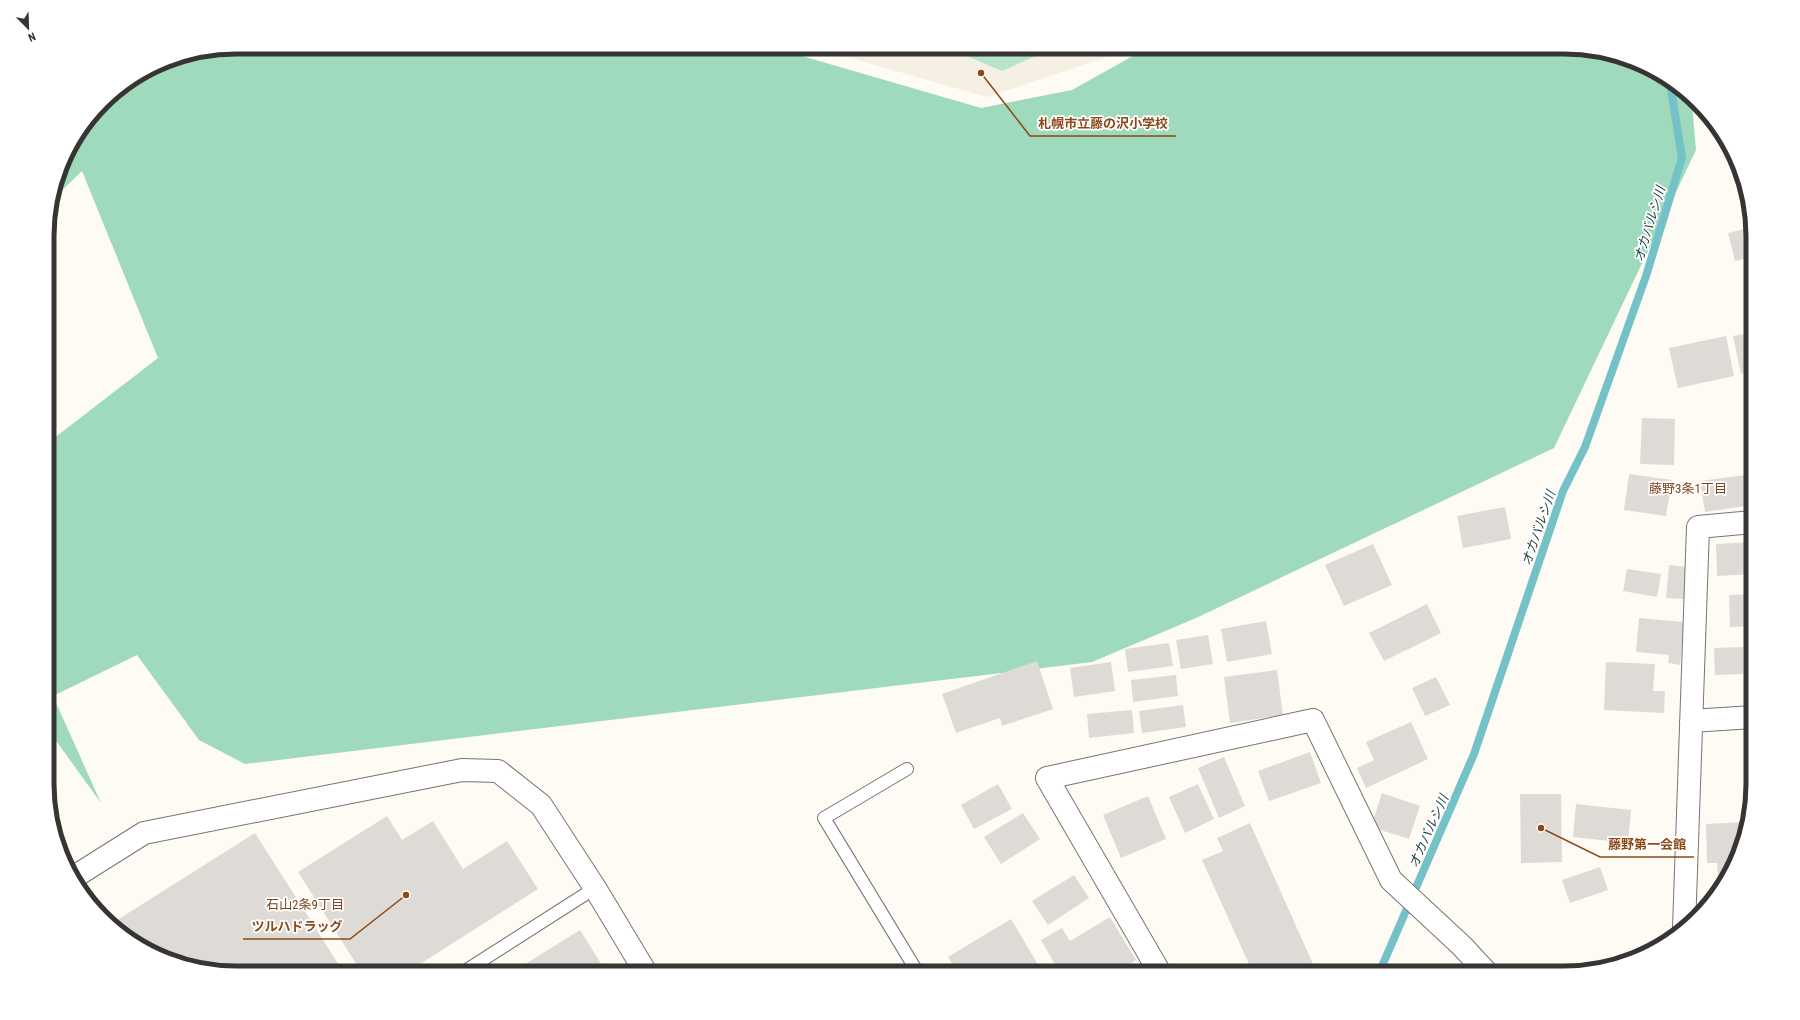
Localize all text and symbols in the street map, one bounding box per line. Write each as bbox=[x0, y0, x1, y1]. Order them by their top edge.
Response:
north arrow bbox=[8, 8, 48, 48]
text: N bbox=[26, 29, 37, 44]
callout: 札幌市立藤の沢小学校 bbox=[1030, 111, 1176, 136]
text: 札幌市立藤の沢小学校 bbox=[1038, 116, 1168, 131]
water label: オカバルシ川 bbox=[1631, 183, 1669, 264]
district label: 藤野3条1丁目 bbox=[1649, 481, 1727, 496]
water label: オカバルシ川 bbox=[1519, 487, 1559, 567]
water label: オカバルシ川 bbox=[1406, 791, 1452, 870]
callout: 藤野第一会館 bbox=[1600, 832, 1694, 857]
text: 藤野第一会館 bbox=[1608, 837, 1686, 852]
district label: 石山2条9丁目 bbox=[266, 897, 344, 912]
callout: ツルハドラッグ bbox=[243, 914, 350, 939]
text: ツルハドラッグ bbox=[251, 919, 343, 934]

